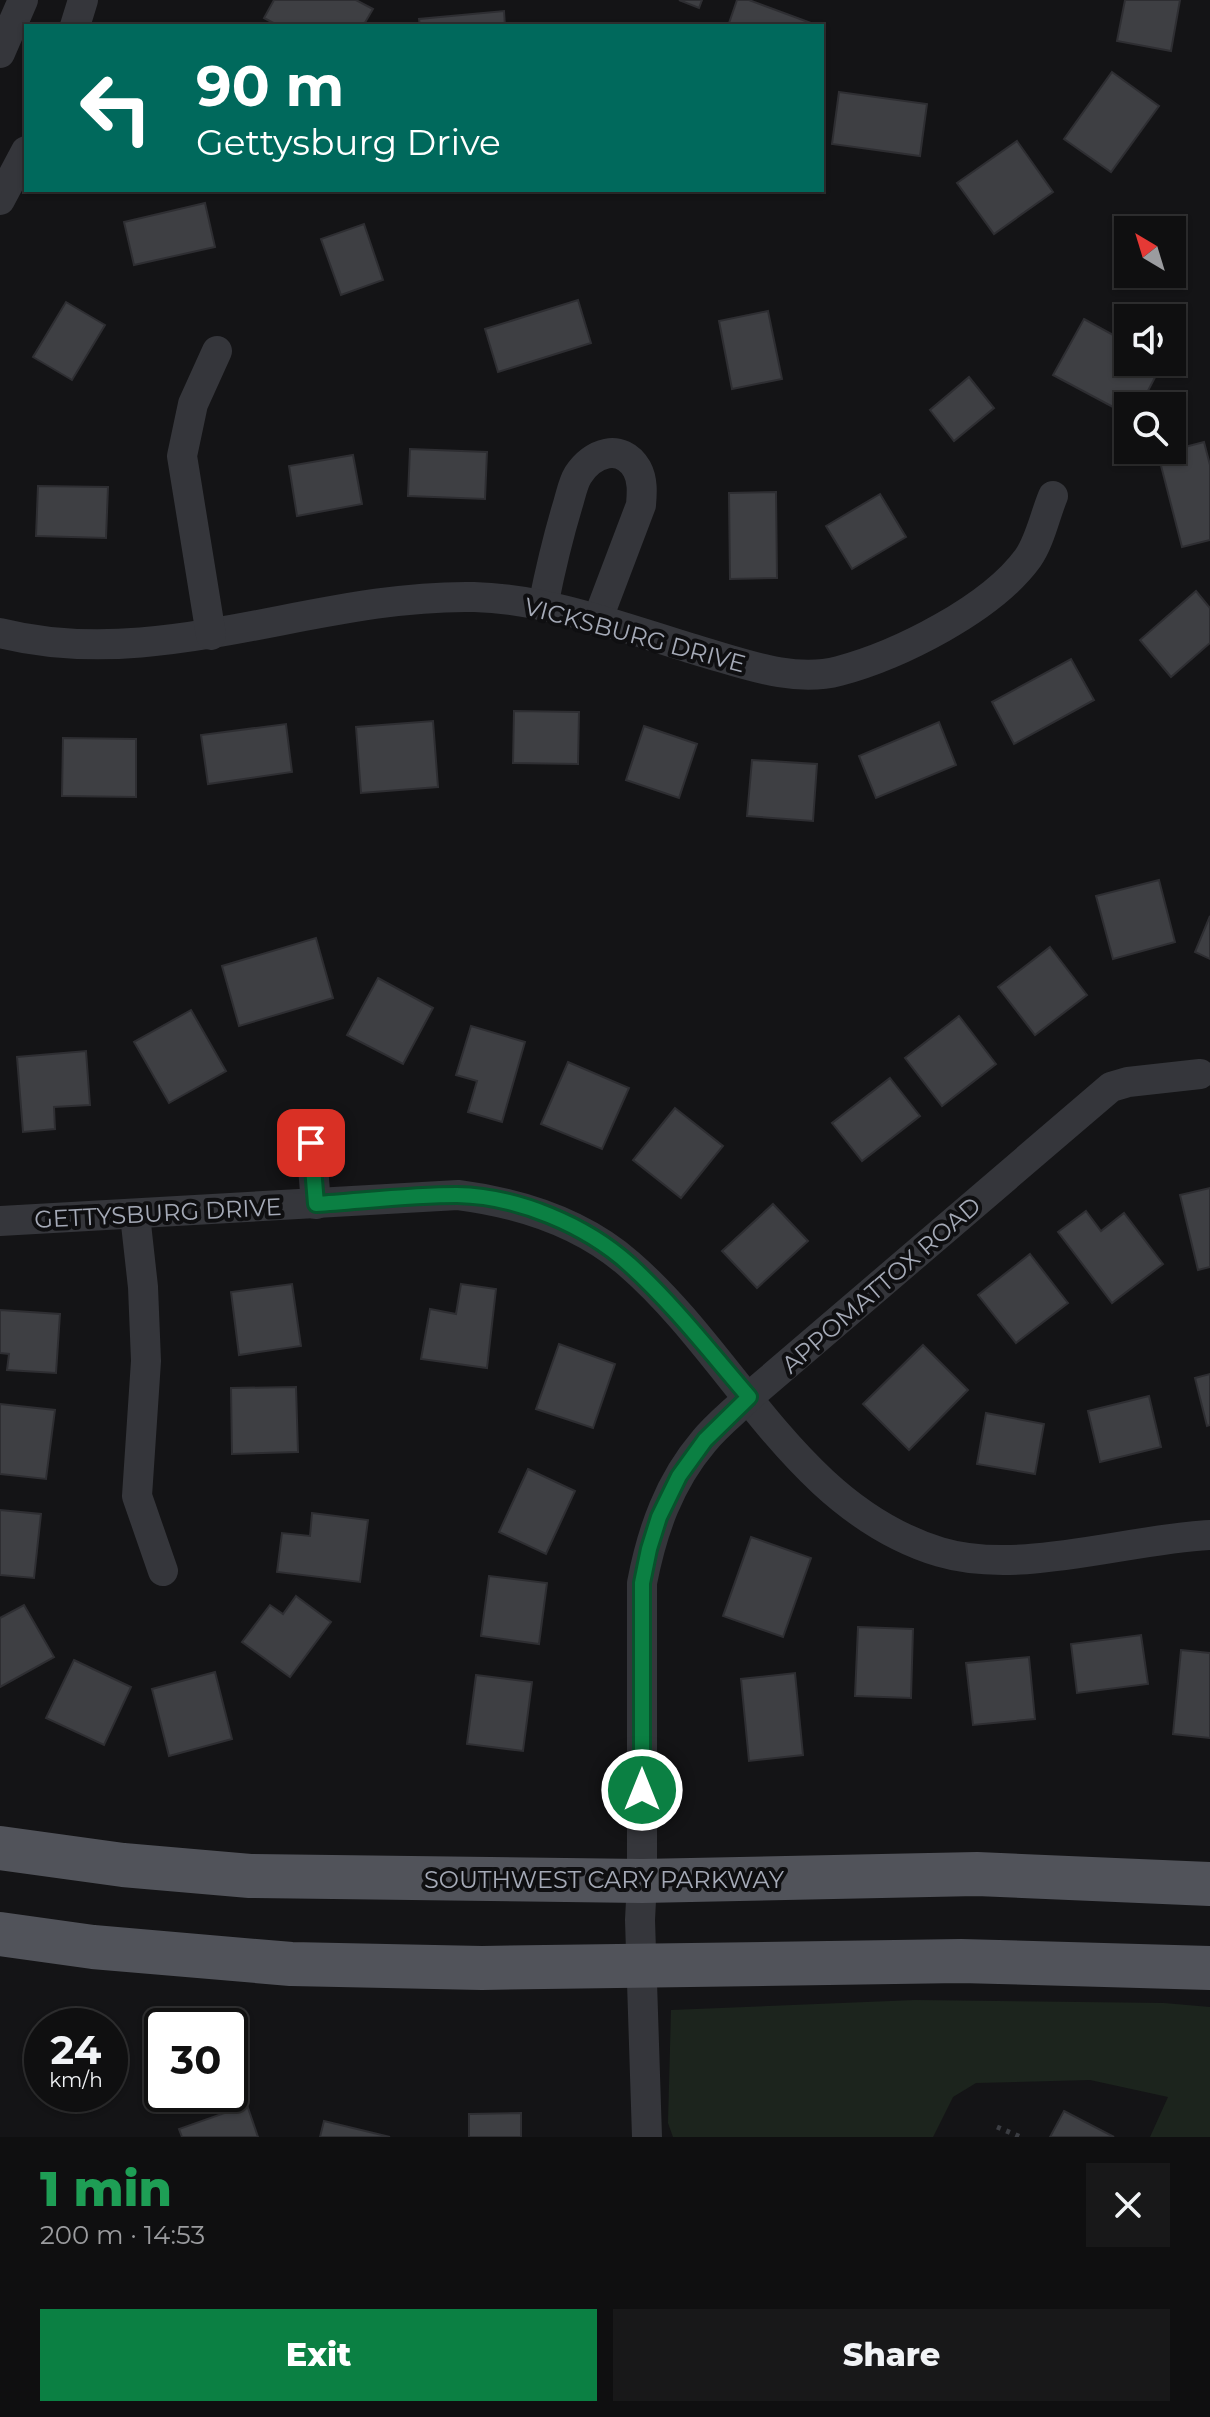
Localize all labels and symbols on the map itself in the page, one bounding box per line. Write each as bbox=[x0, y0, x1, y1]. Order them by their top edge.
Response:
north arrow bbox=[1114, 216, 1186, 288]
street label: VICKSBURG DRIVE bbox=[521, 591, 749, 679]
pin bbox=[277, 1109, 345, 1177]
street label: APPOMATTOX ROAD bbox=[776, 1191, 986, 1379]
street label: GETTYSBURG DRIVE bbox=[34, 1192, 282, 1234]
position arrow bbox=[600, 1748, 684, 1832]
street label: SOUTHWEST CARY PARKWAY bbox=[424, 1865, 785, 1894]
speed limit sign: 30 bbox=[144, 2008, 248, 2112]

